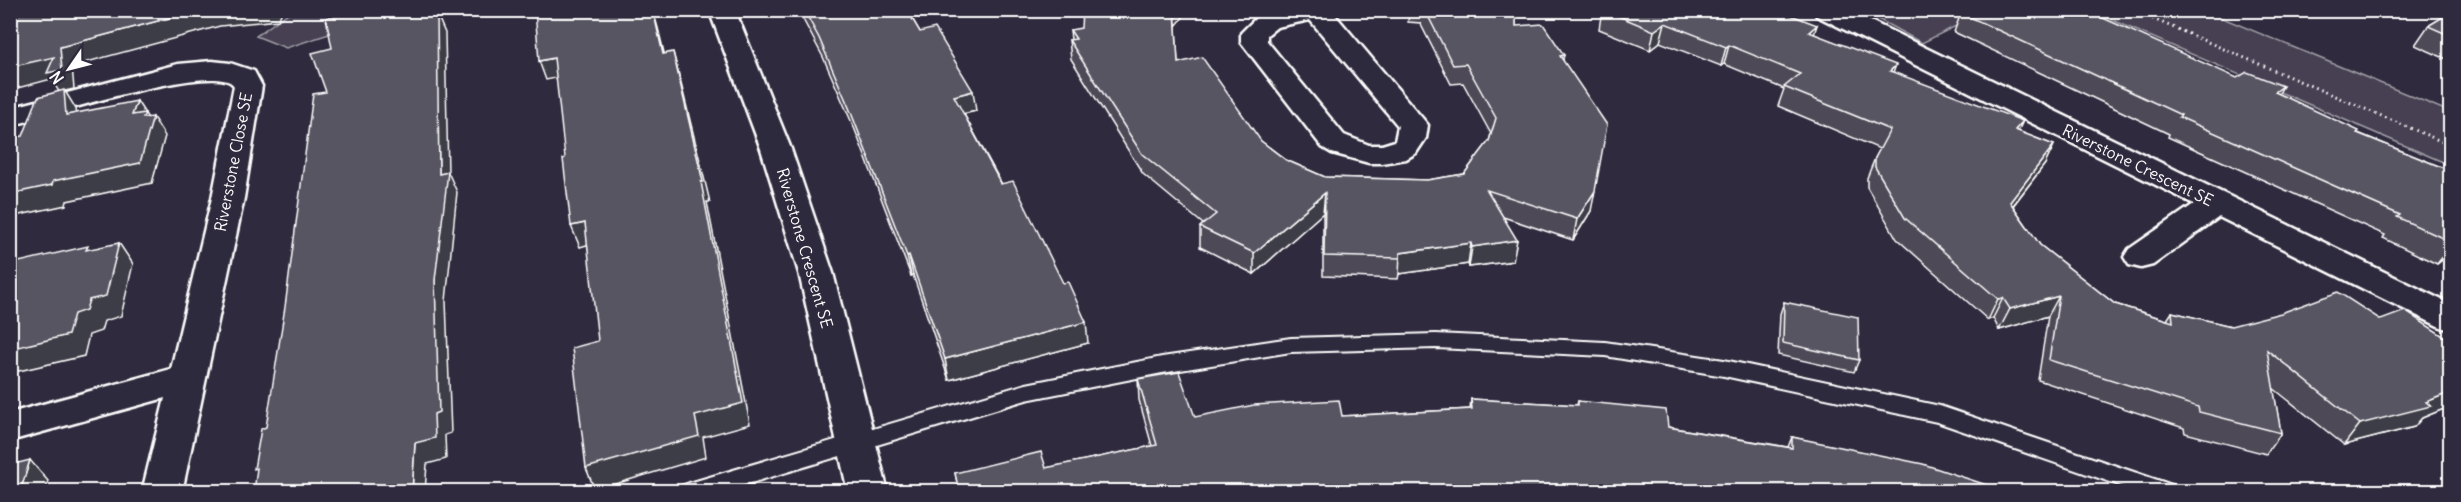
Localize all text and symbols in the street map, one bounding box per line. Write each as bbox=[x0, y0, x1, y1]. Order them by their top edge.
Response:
north arrow bbox=[39, 39, 99, 99]
text: N bbox=[45, 67, 68, 88]
street label: Riverstone Close SE bbox=[210, 91, 256, 233]
street label: Riverstone Crescent SE bbox=[2059, 120, 2217, 210]
street label: Riverstone Crescent SE bbox=[773, 166, 837, 330]

